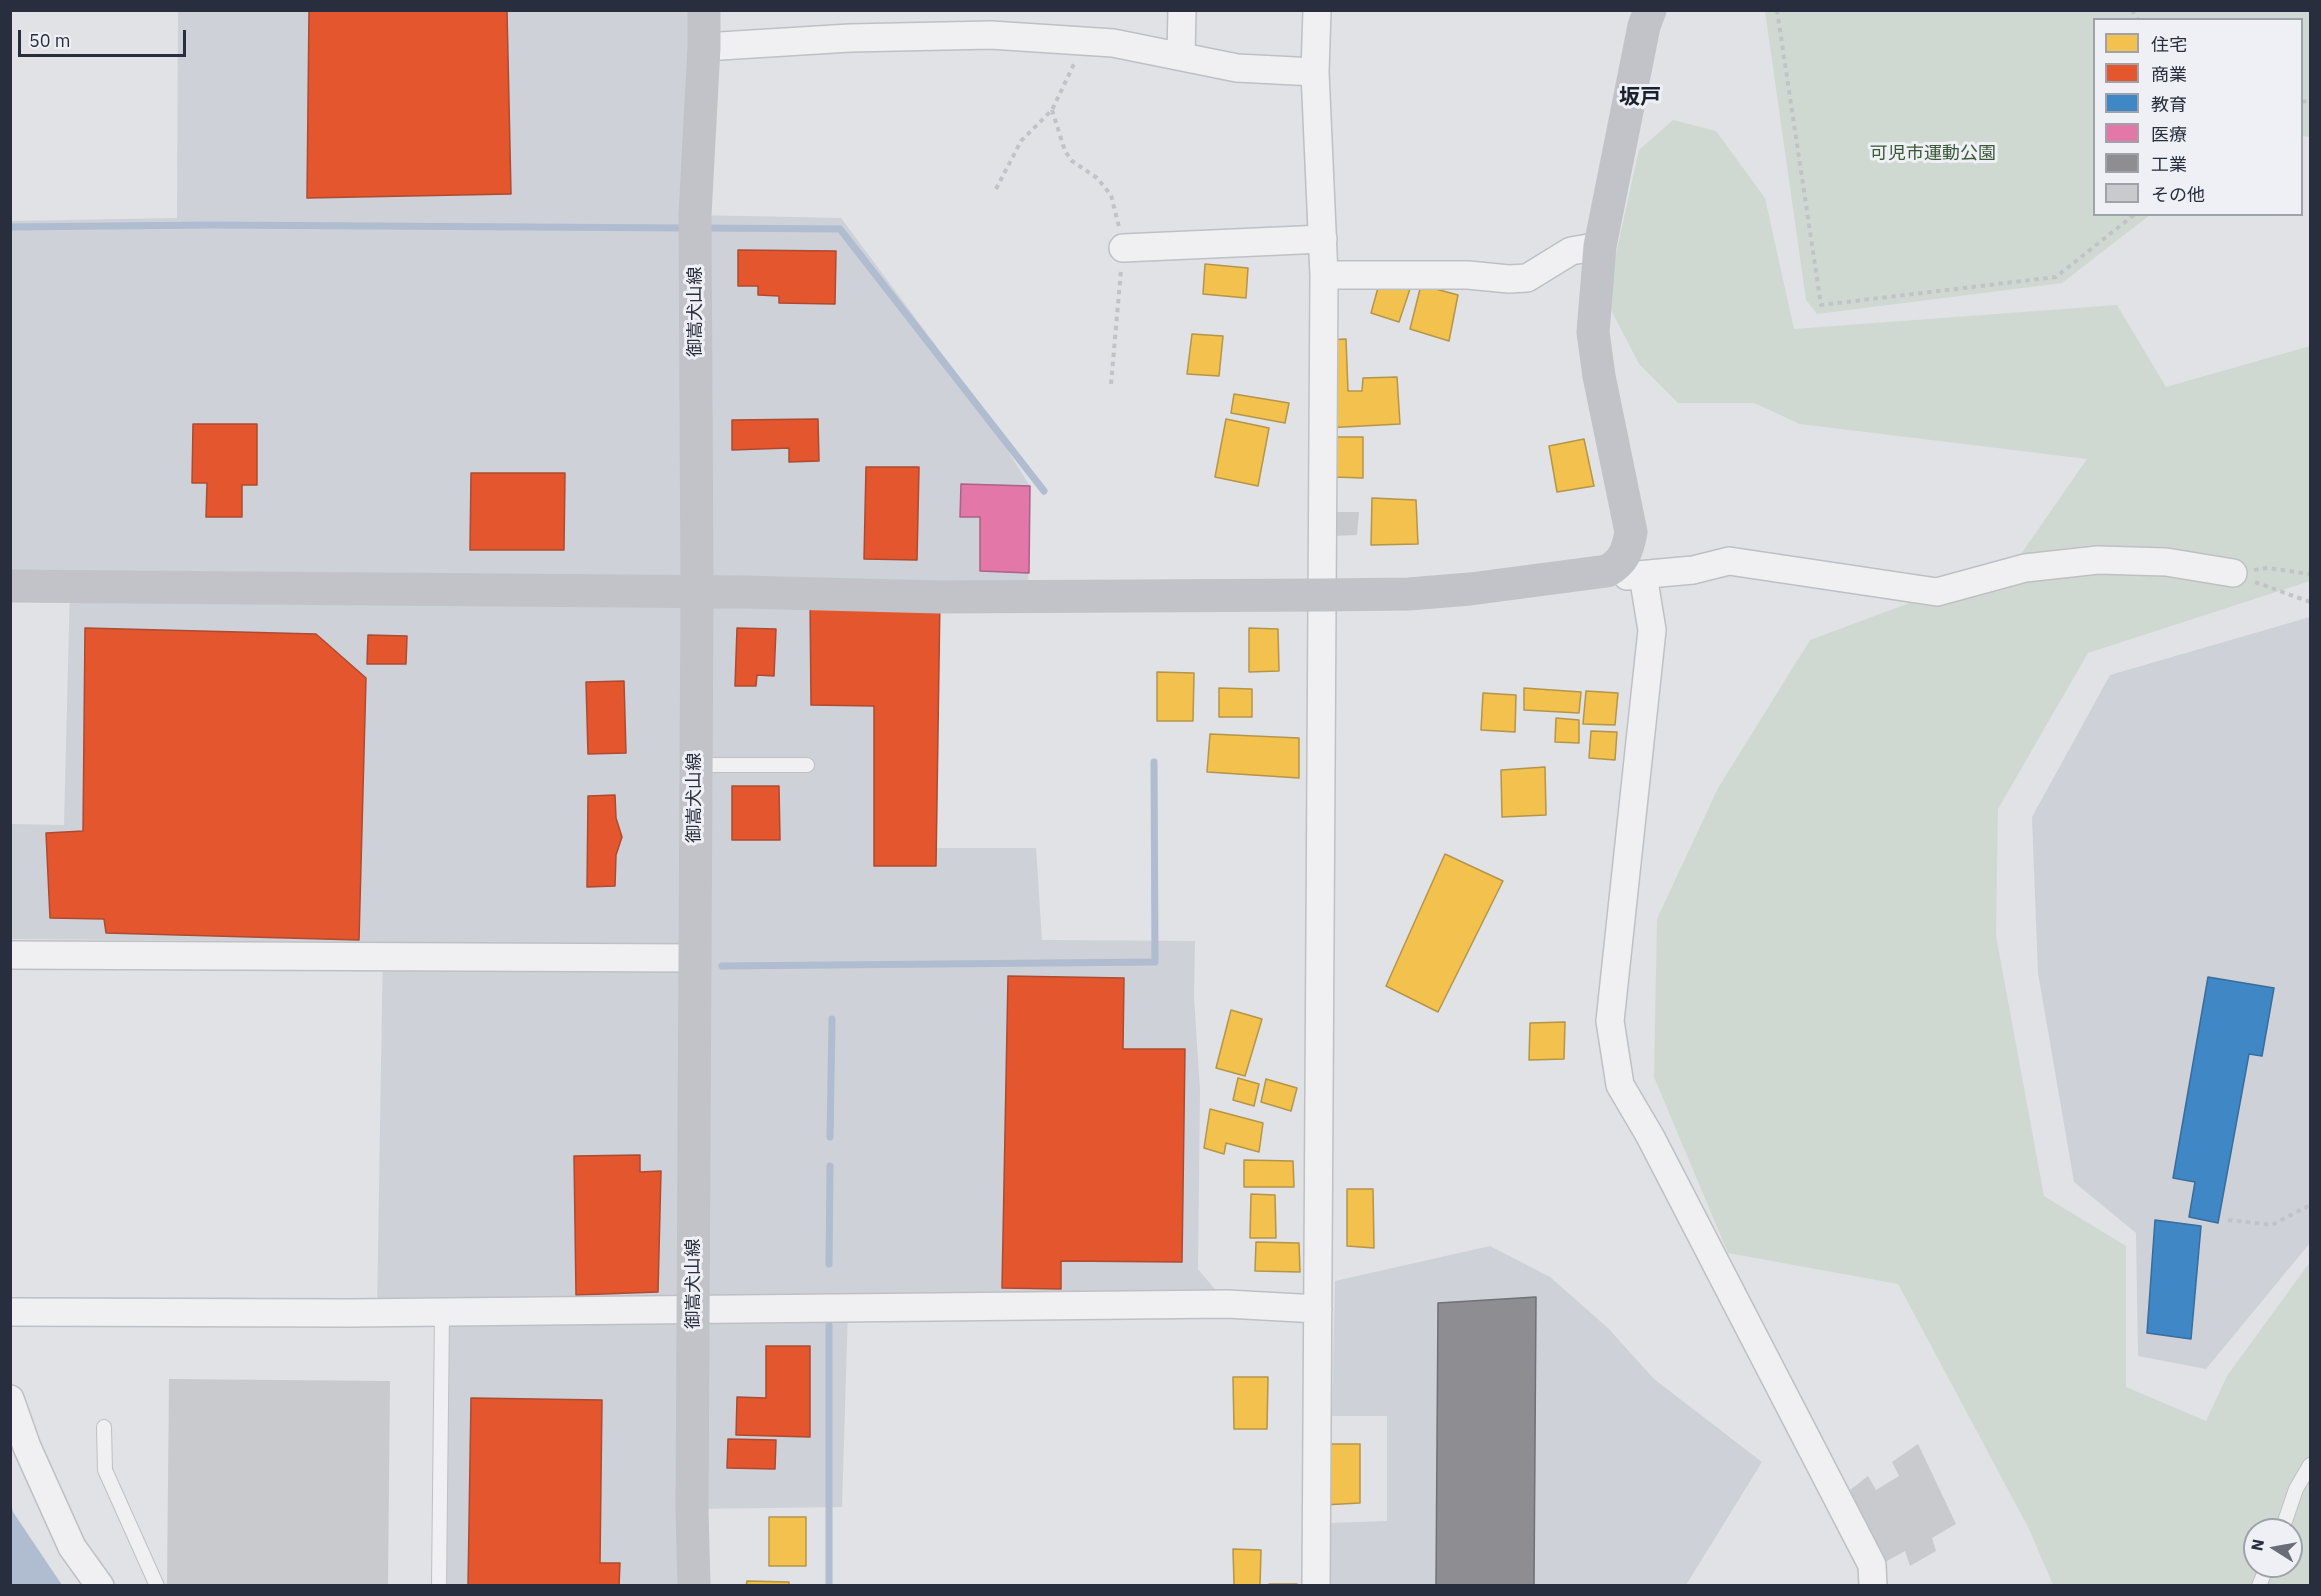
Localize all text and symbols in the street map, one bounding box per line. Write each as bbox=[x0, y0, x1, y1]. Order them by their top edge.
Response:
scale bar bbox=[21, 18, 189, 56]
legend bbox=[2093, 18, 2303, 216]
text: 50 m bbox=[29, 29, 71, 52]
text: 住宅 bbox=[2151, 33, 2187, 56]
text: 商業 bbox=[2151, 63, 2187, 86]
district label: 坂戸 bbox=[1619, 85, 1661, 111]
text: 教育 bbox=[2151, 93, 2187, 116]
text: 医療 bbox=[2151, 123, 2187, 146]
park label: 可児市運動公園 bbox=[1870, 143, 1996, 165]
text: 工業 bbox=[2151, 153, 2187, 176]
text: その他 bbox=[2151, 183, 2205, 206]
street label: 御嵩犬山線 bbox=[685, 267, 707, 357]
street label: 御嵩犬山線 bbox=[684, 753, 706, 843]
street label: 御嵩犬山線 bbox=[683, 1239, 705, 1329]
north arrow bbox=[2243, 1518, 2303, 1578]
text: N bbox=[2246, 1537, 2268, 1553]

